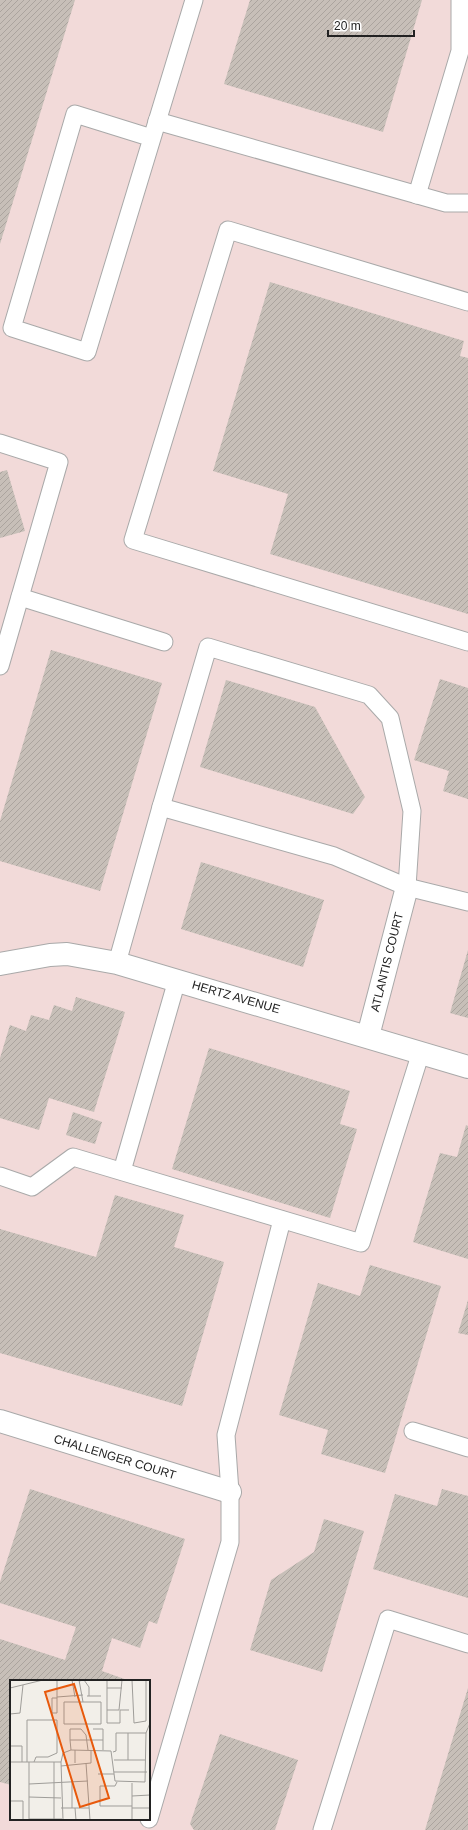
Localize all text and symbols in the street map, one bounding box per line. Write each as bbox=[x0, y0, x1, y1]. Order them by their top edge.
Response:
scale bar bbox=[328, 12, 414, 38]
text: 20 m bbox=[334, 19, 361, 33]
street label: ATLANTIS COURT bbox=[368, 910, 406, 1013]
street label: HERTZ AVENUE bbox=[190, 978, 282, 1016]
street label: CHALLENGER COURT bbox=[52, 1432, 178, 1482]
inset map bbox=[10, 1680, 150, 1820]

